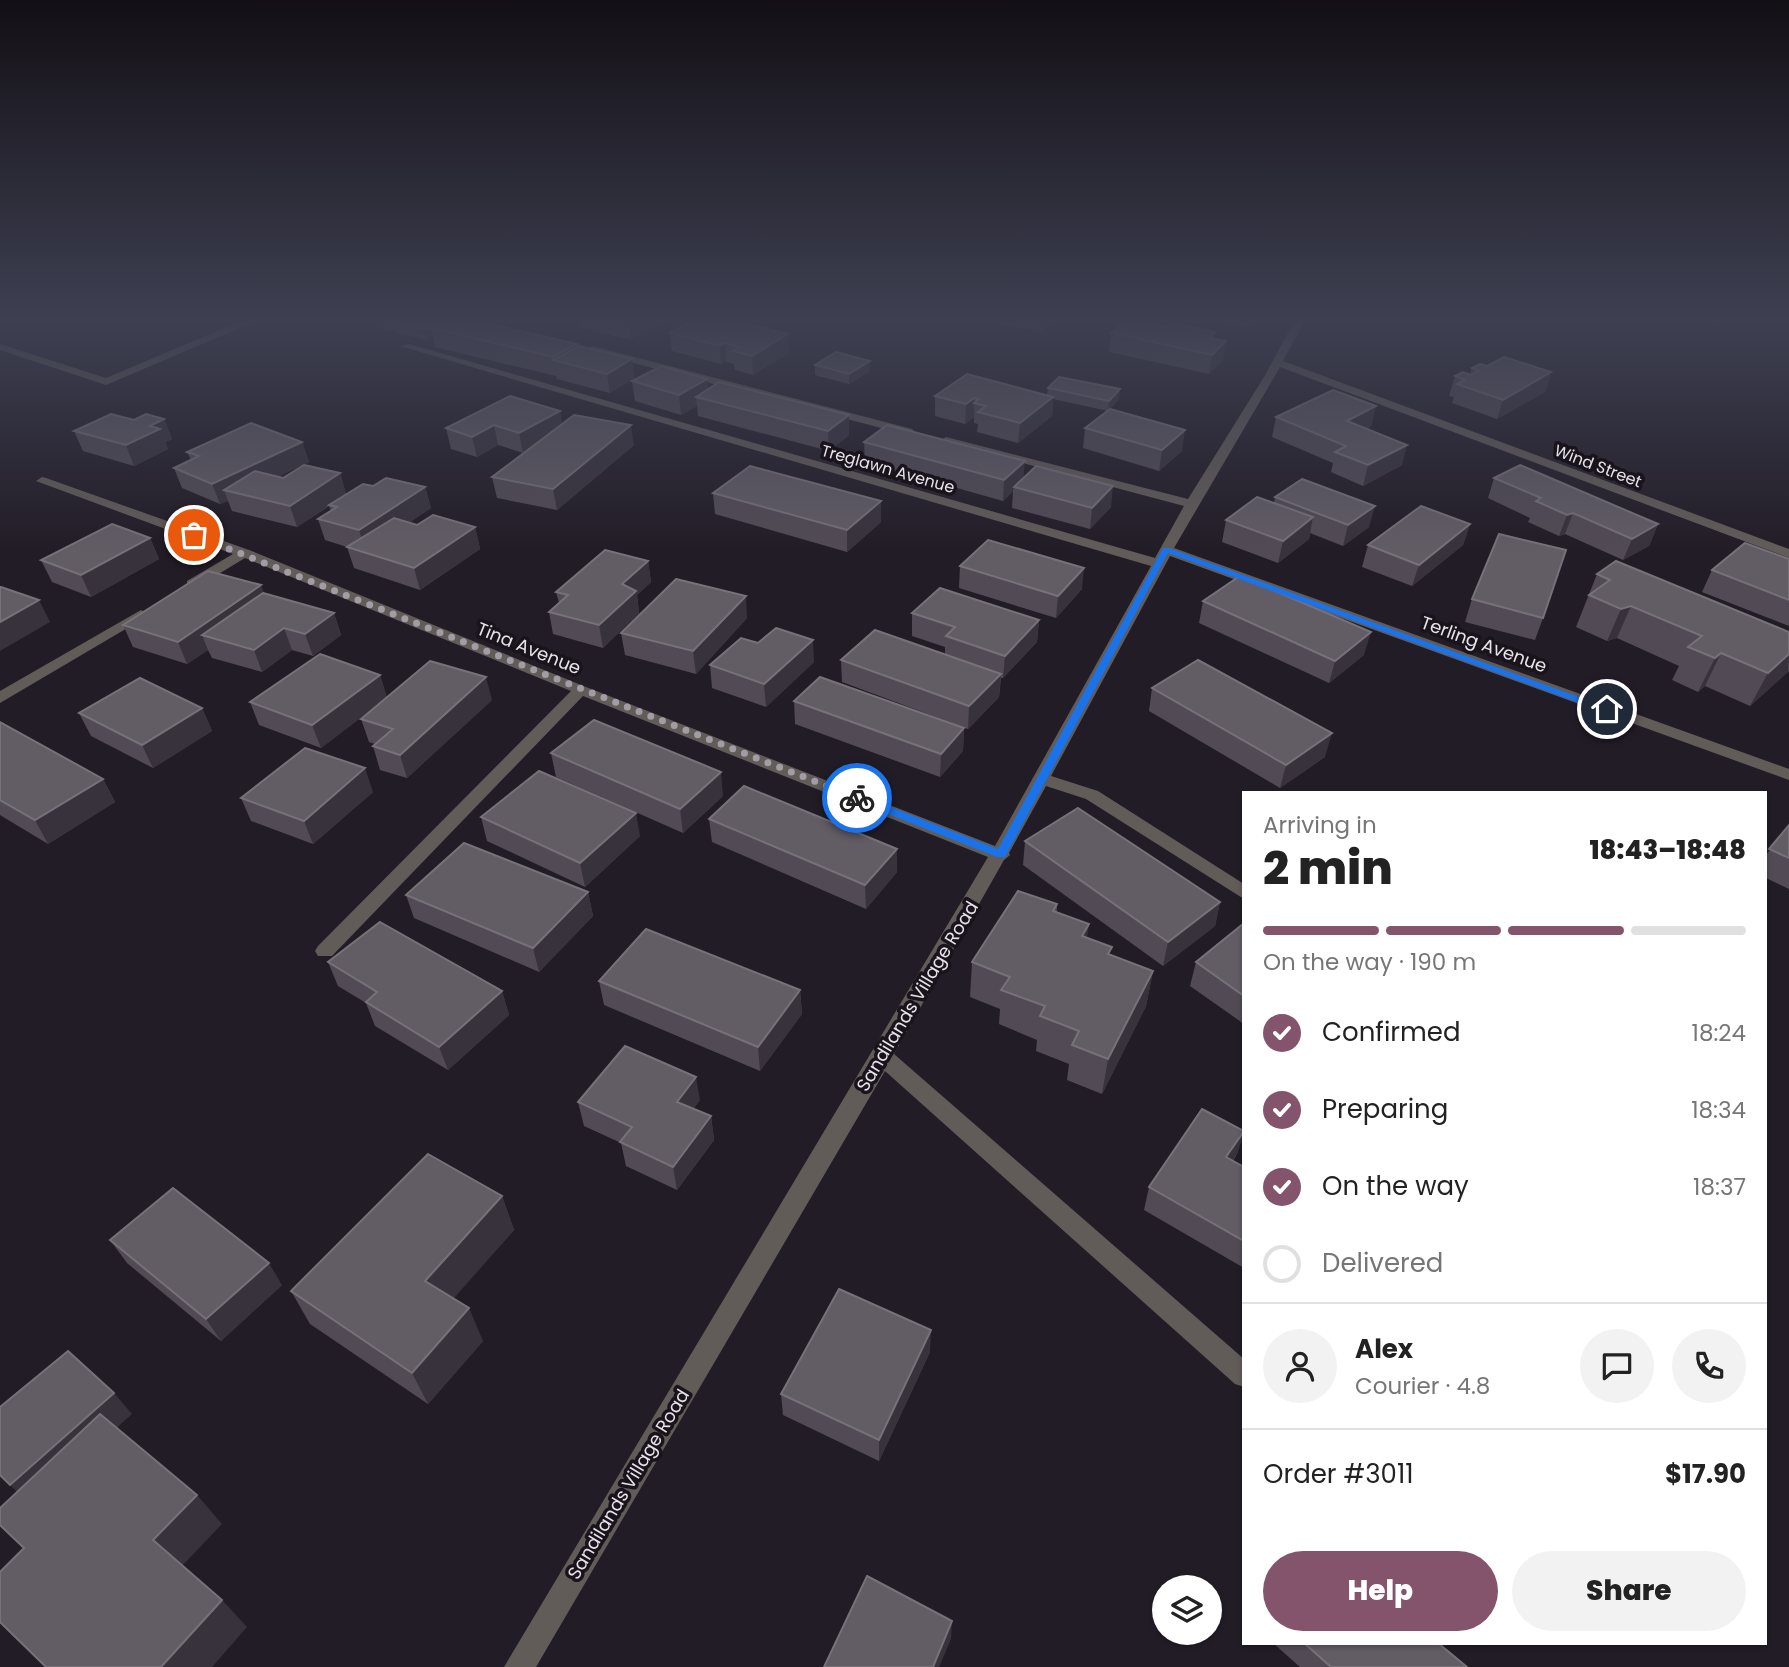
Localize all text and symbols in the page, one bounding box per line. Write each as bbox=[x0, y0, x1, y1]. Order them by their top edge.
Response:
street label: Treglawn Avenue bbox=[819, 439, 957, 499]
street label: Wind Street bbox=[1551, 439, 1645, 493]
pin bbox=[164, 505, 224, 565]
icon: bag bbox=[175, 516, 213, 554]
street label: Terling Avenue bbox=[1417, 610, 1551, 678]
street label: Tina Avenue bbox=[473, 616, 585, 680]
pin bbox=[1577, 679, 1637, 739]
icon: home bbox=[1588, 690, 1626, 728]
courier bbox=[822, 763, 892, 833]
icon: bike bbox=[838, 779, 876, 817]
text: Arriving in bbox=[1263, 809, 1377, 841]
text: 18:43–18:48 bbox=[1590, 832, 1746, 868]
text: 2 min bbox=[1263, 836, 1393, 900]
street label: Sandilands Village Road bbox=[850, 896, 984, 1096]
text: On the way · 190 m bbox=[1263, 946, 1476, 978]
icon: check bbox=[1263, 1014, 1301, 1052]
text: Confirmed bbox=[1322, 1014, 1460, 1050]
text: 18:24 bbox=[1692, 1017, 1746, 1049]
icon: check bbox=[1263, 1091, 1301, 1129]
text: Preparing bbox=[1322, 1091, 1448, 1127]
text: 18:34 bbox=[1691, 1094, 1746, 1126]
icon: check bbox=[1263, 1168, 1301, 1206]
text: On the way bbox=[1322, 1168, 1469, 1204]
text: 18:37 bbox=[1693, 1171, 1746, 1203]
text: Delivered bbox=[1322, 1245, 1443, 1281]
button: person bbox=[1263, 1329, 1337, 1403]
button: chat bbox=[1580, 1329, 1654, 1403]
button: phone bbox=[1672, 1329, 1746, 1403]
text: Alex bbox=[1355, 1331, 1413, 1367]
text: Courier · 4.8 bbox=[1355, 1370, 1490, 1402]
street label: Sandilands Village Road bbox=[561, 1384, 695, 1584]
text: Order #3011 bbox=[1263, 1456, 1414, 1492]
text: $17.90 bbox=[1665, 1456, 1746, 1492]
button: Help bbox=[1263, 1551, 1498, 1631]
button: Share bbox=[1512, 1551, 1746, 1631]
map controls bbox=[1152, 1575, 1222, 1645]
button: layers bbox=[1152, 1575, 1222, 1645]

